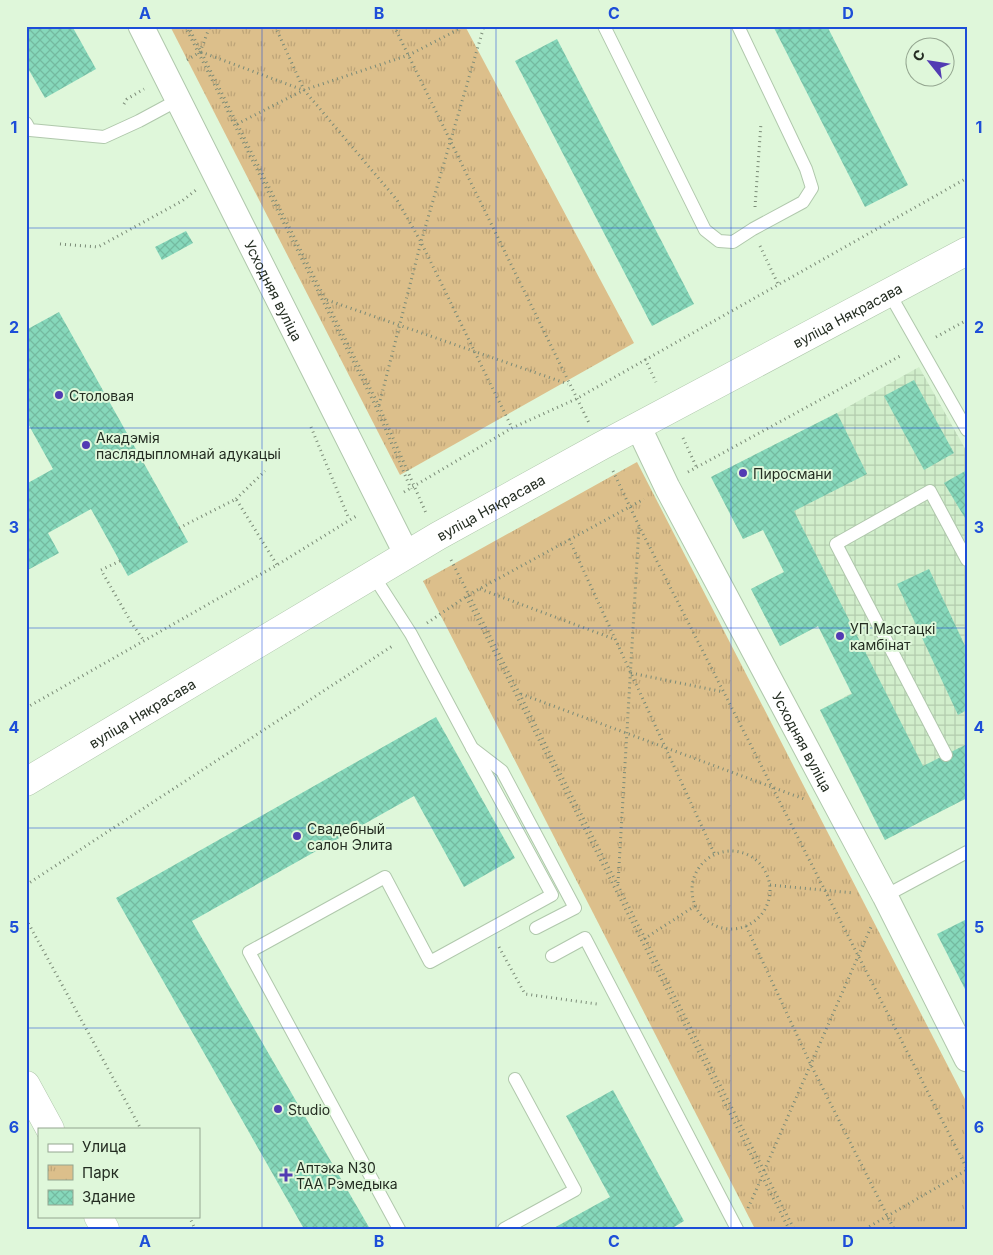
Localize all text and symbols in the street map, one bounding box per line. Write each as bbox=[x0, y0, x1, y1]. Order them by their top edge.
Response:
text: A bbox=[139, 3, 151, 23]
text: B bbox=[374, 3, 384, 23]
text: C bbox=[608, 3, 620, 23]
text: D bbox=[842, 3, 854, 23]
north arrow bbox=[906, 38, 956, 88]
text: С bbox=[908, 47, 928, 64]
text: 1 bbox=[11, 117, 17, 137]
text: 1 bbox=[976, 117, 982, 137]
street label: Усходняя вуліца bbox=[242, 237, 306, 344]
street label: вуліца Някрасава bbox=[790, 279, 905, 351]
text: 2 bbox=[9, 317, 19, 337]
text: 2 bbox=[974, 317, 984, 337]
place label: Столовая bbox=[69, 387, 134, 404]
marker: Столовая bbox=[53, 389, 65, 401]
place label: Акадэмія паслядыпломнай адукацыі bbox=[96, 429, 281, 462]
marker: Акадэмія паслядыпломнай адукацыі bbox=[80, 439, 92, 451]
place label: Пиросмани bbox=[753, 465, 832, 482]
marker: Пиросмани bbox=[737, 467, 749, 479]
street label: вуліца Някрасава bbox=[434, 470, 548, 544]
text: 3 bbox=[9, 517, 19, 537]
text: 3 bbox=[974, 517, 984, 537]
place label: УП Мастацкі камбінат bbox=[850, 620, 935, 653]
marker: УП Мастацкі камбінат bbox=[834, 630, 846, 642]
street label: вуліца Някрасава bbox=[86, 674, 198, 751]
street label: Усходняя вуліца bbox=[769, 689, 836, 794]
text: 4 bbox=[9, 717, 20, 737]
text: 4 bbox=[974, 717, 985, 737]
place label: Свадебный салон Элита bbox=[307, 820, 393, 853]
marker: Свадебный салон Элита bbox=[291, 830, 303, 842]
text: 5 bbox=[9, 917, 19, 937]
text: 5 bbox=[974, 917, 984, 937]
place label: Studio bbox=[288, 1101, 330, 1118]
marker: Studio bbox=[272, 1103, 284, 1115]
text: 6 bbox=[9, 1117, 19, 1137]
text: 6 bbox=[974, 1117, 984, 1137]
legend bbox=[38, 1128, 200, 1218]
text: Улица bbox=[82, 1137, 126, 1156]
place label: Аптэка N30 ТАА Рэмедыка bbox=[296, 1159, 398, 1192]
text: Парк bbox=[82, 1163, 119, 1182]
marker: Аптэка N30 ТАА Рэмедыка bbox=[280, 1169, 292, 1181]
text: Здание bbox=[82, 1187, 136, 1206]
text: A bbox=[139, 1231, 151, 1251]
text: B bbox=[374, 1231, 384, 1251]
text: C bbox=[608, 1231, 620, 1251]
text: D bbox=[842, 1231, 854, 1251]

